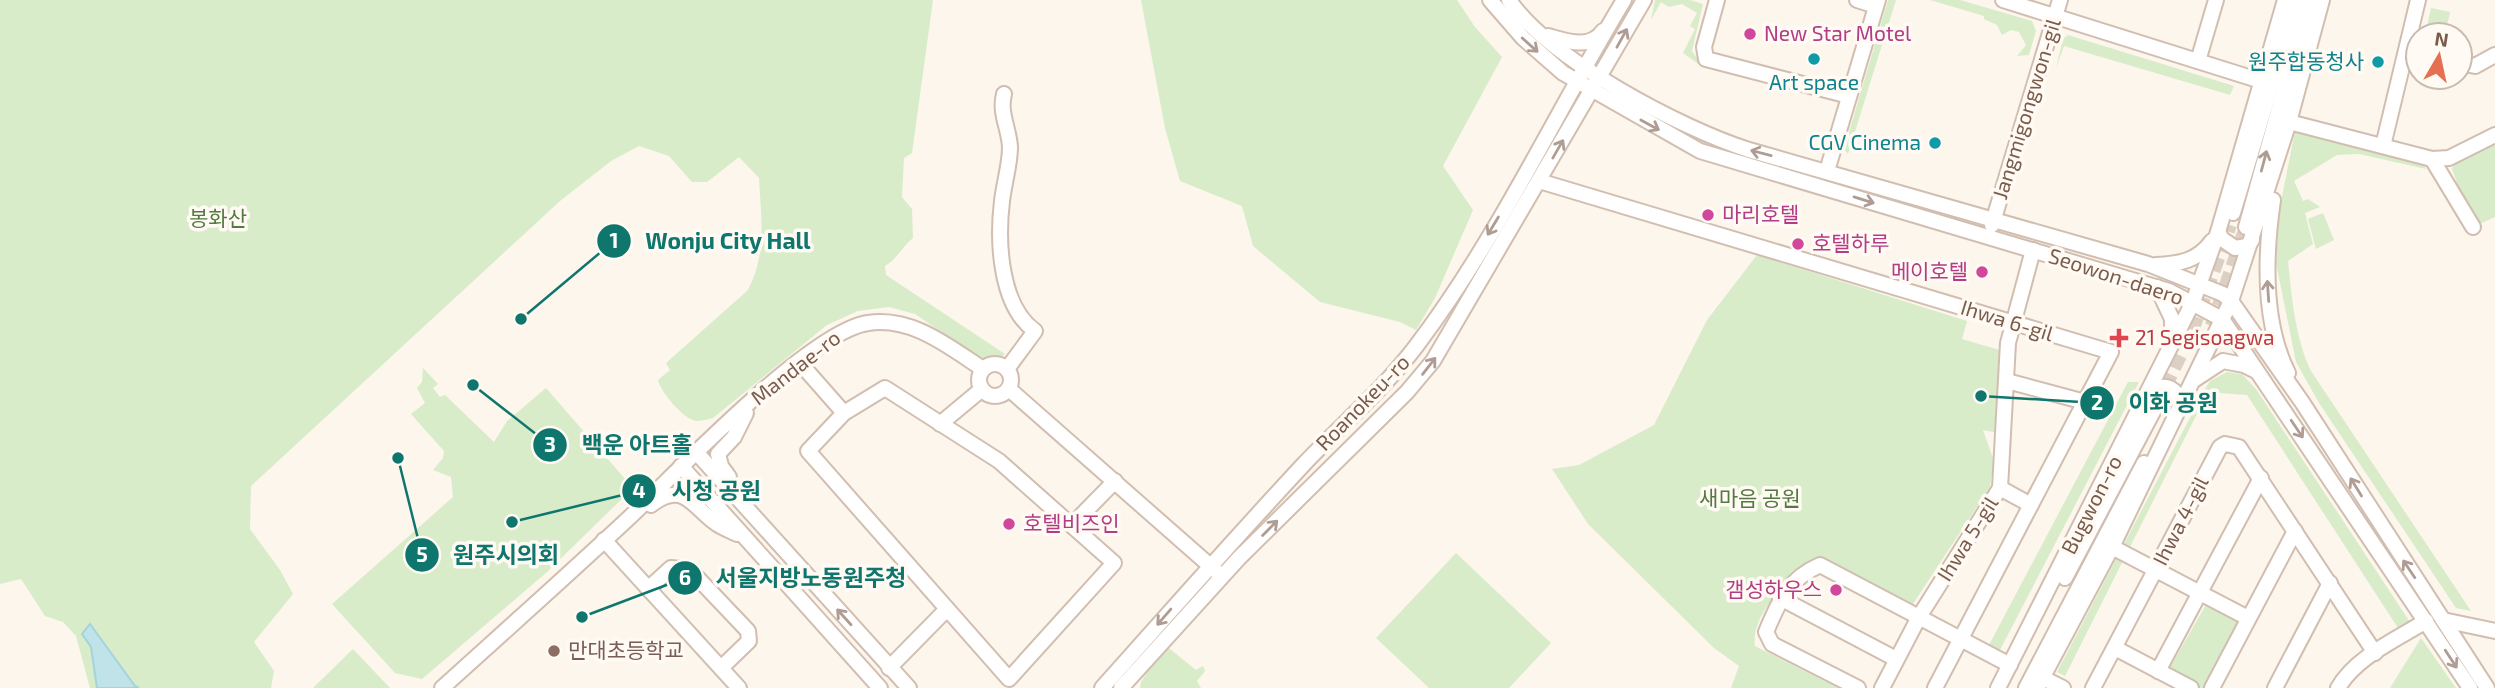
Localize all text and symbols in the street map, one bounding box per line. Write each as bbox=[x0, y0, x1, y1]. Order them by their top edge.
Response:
street label: Jangmigongwon-gil bbox=[1986, 14, 2065, 202]
place label: New Star Motel bbox=[1764, 20, 1912, 45]
north arrow bbox=[2404, 21, 2474, 91]
marker: New Star Motel bbox=[1742, 26, 1758, 42]
text: N bbox=[2433, 26, 2450, 51]
one-way arrow bbox=[1615, 28, 1629, 49]
one-way arrow bbox=[1521, 36, 1538, 53]
place label: 원주합동청사 bbox=[2248, 48, 2364, 73]
marker: Art space bbox=[1806, 51, 1822, 67]
marker: 원주합동청사 bbox=[2370, 54, 2386, 70]
place label: Art space bbox=[1769, 69, 1859, 94]
one-way arrow bbox=[1639, 118, 1659, 132]
place label: CGV Cinema bbox=[1809, 129, 1921, 154]
marker: CGV Cinema bbox=[1927, 135, 1943, 151]
one-way arrow bbox=[1551, 140, 1565, 160]
one-way arrow bbox=[1750, 146, 1773, 159]
one-way arrow bbox=[2258, 150, 2271, 173]
one-way arrow bbox=[1852, 195, 1874, 208]
place label: 마리호텔 bbox=[1722, 201, 1799, 226]
park label: 봉화산 bbox=[189, 205, 247, 230]
marker: 마리호텔 bbox=[1700, 207, 1716, 223]
one-way arrow bbox=[1486, 215, 1500, 235]
callout: Wonju City Hall bbox=[596, 219, 825, 263]
text: Wonju City Hall bbox=[645, 226, 811, 254]
text: 1 bbox=[609, 227, 619, 252]
place label: 호텔하루 bbox=[1812, 230, 1889, 255]
marker: 호텔하루 bbox=[1790, 236, 1806, 252]
street label: Seowon-daero bbox=[2046, 242, 2187, 309]
place label: 메이호텔 bbox=[1891, 258, 1968, 283]
marker: 메이호텔 bbox=[1974, 264, 1990, 280]
one-way arrow bbox=[2262, 280, 2275, 303]
street label: Ihwa 6-gil bbox=[1958, 294, 2058, 346]
street label: Mandae-ro bbox=[745, 324, 845, 409]
place label: 21 Segisoagwa bbox=[2135, 324, 2274, 349]
marker: 21 Segisoagwa bbox=[2109, 328, 2129, 348]
street label: Roanokeu-ro bbox=[1310, 349, 1414, 455]
one-way arrow bbox=[1421, 357, 1436, 375]
callout: 이화 공원 bbox=[2079, 381, 2232, 425]
text: 이화 공원 bbox=[2128, 388, 2218, 416]
text: 2 bbox=[2091, 389, 2103, 414]
one-way arrow bbox=[2290, 419, 2304, 438]
callout: 백운 아트홀 bbox=[532, 423, 706, 467]
text: 백운 아트홀 bbox=[582, 430, 692, 458]
text: 3 bbox=[544, 431, 556, 456]
street label: Bugwon-ro bbox=[2055, 451, 2126, 558]
callout: 시청 공원 bbox=[622, 469, 775, 513]
street label: Ihwa 4-gil bbox=[2147, 471, 2213, 569]
text: 시청 공원 bbox=[671, 476, 761, 504]
text: 4 bbox=[632, 477, 646, 502]
one-way arrow bbox=[2349, 478, 2363, 498]
park label: 새마음 공원 bbox=[1699, 485, 1801, 510]
street label: Ihwa 5-gil bbox=[1931, 491, 2003, 585]
place label: 호텔비즈인 bbox=[1023, 510, 1120, 535]
marker: 호텔비즈인 bbox=[1001, 516, 1017, 532]
one-way arrow bbox=[1261, 520, 1278, 537]
callout: 원주시의회 bbox=[404, 533, 573, 577]
text: 원주시의회 bbox=[453, 540, 559, 568]
text: 5 bbox=[416, 541, 428, 566]
callout: 서울지방노동원주청 bbox=[667, 556, 921, 600]
one-way arrow bbox=[2402, 560, 2416, 580]
text: 서울지방노동원주청 bbox=[716, 563, 906, 591]
text: 6 bbox=[679, 564, 691, 589]
place label: 갬성하우스 bbox=[1725, 576, 1822, 601]
marker: 갬성하우스 bbox=[1828, 582, 1844, 598]
one-way arrow bbox=[1156, 607, 1172, 625]
one-way arrow bbox=[836, 608, 852, 626]
place label: 만대초등학교 bbox=[568, 637, 684, 662]
marker: 만대초등학교 bbox=[546, 643, 562, 659]
one-way arrow bbox=[2444, 649, 2458, 668]

